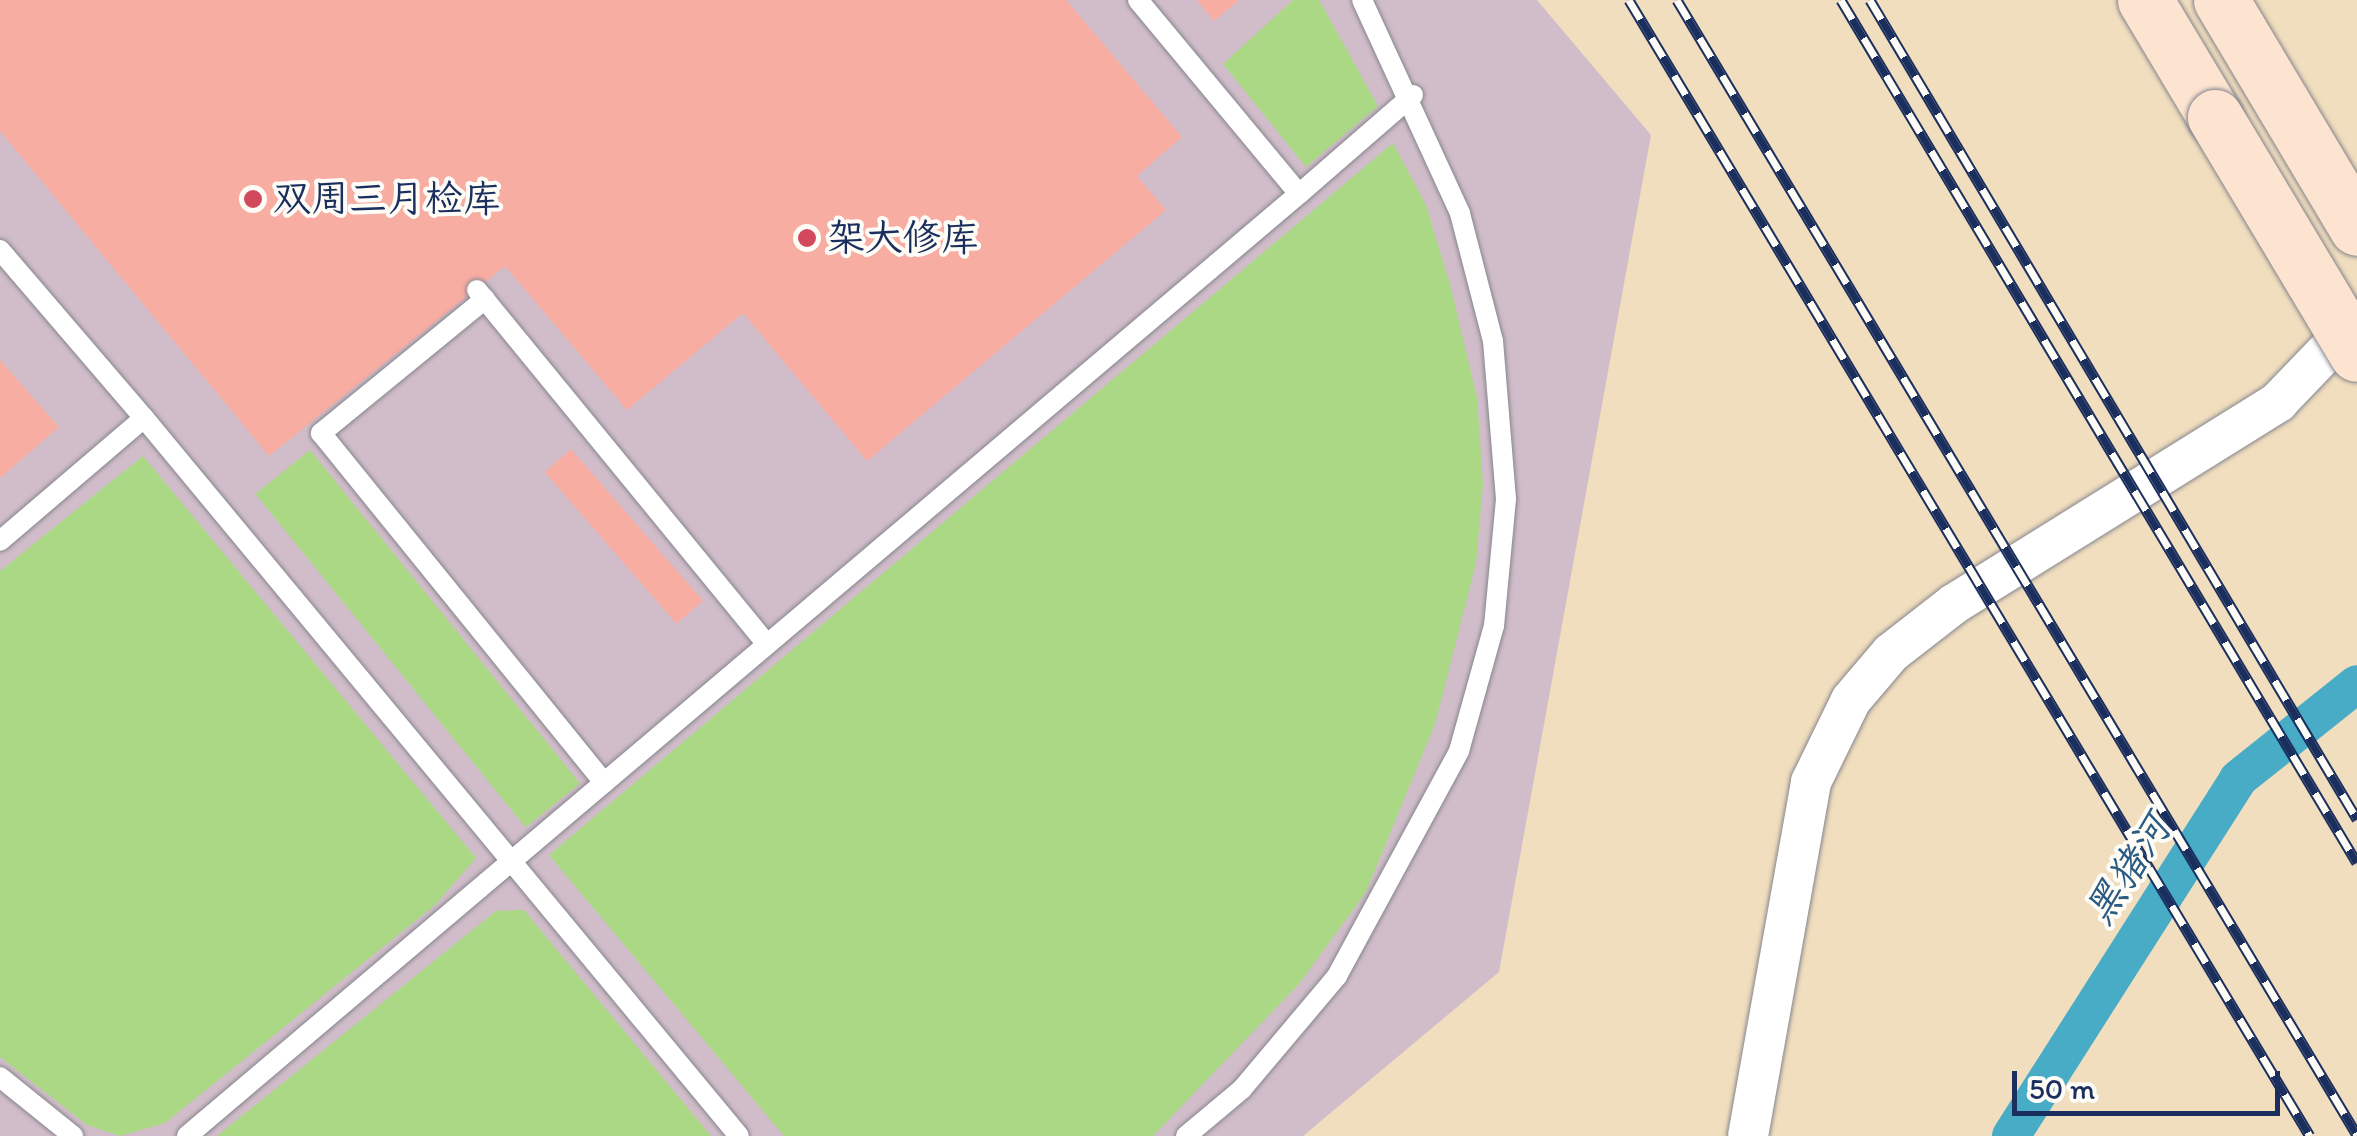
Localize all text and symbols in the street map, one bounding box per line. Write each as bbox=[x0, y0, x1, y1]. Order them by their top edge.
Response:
place label: 双周三月检库 bbox=[273, 176, 501, 222]
marker: 双周三月检库 bbox=[242, 188, 264, 210]
place label: 架大修库 bbox=[827, 215, 979, 261]
marker: 架大修库 bbox=[796, 227, 818, 249]
water label: 黑猪河 bbox=[2074, 806, 2180, 932]
scale bar bbox=[2017, 1051, 2284, 1113]
text: 50 m bbox=[2029, 1070, 2095, 1107]

